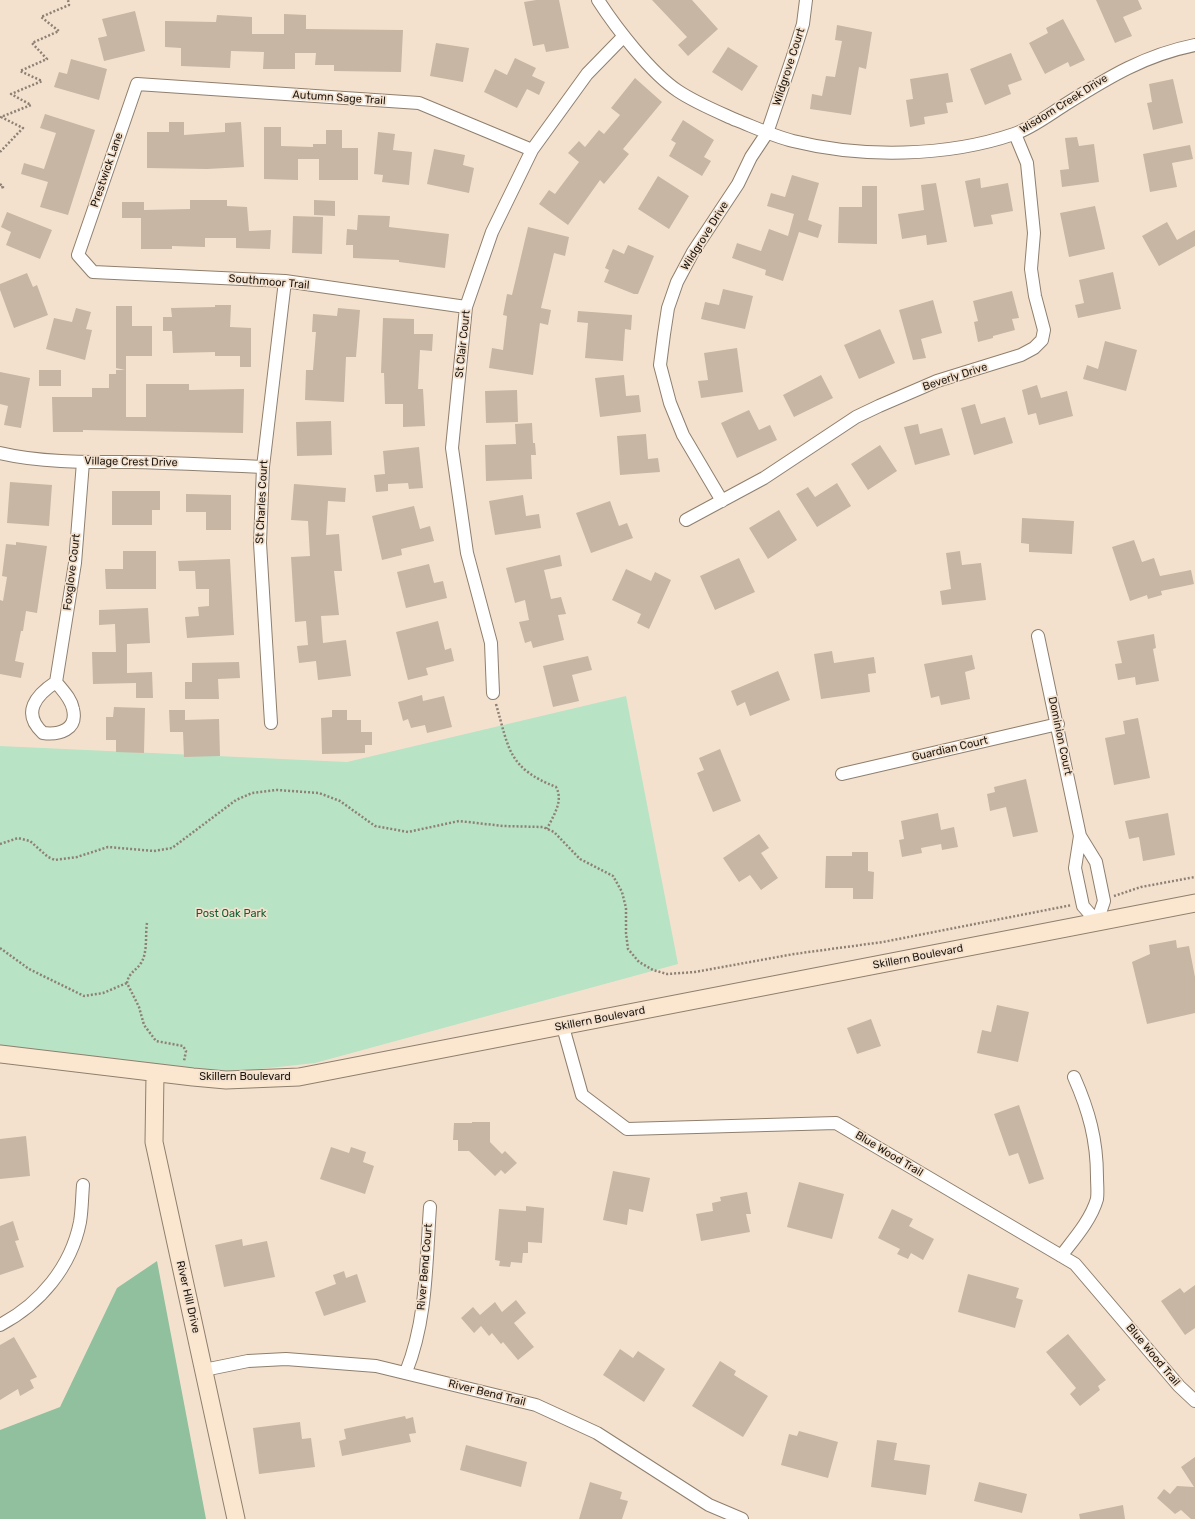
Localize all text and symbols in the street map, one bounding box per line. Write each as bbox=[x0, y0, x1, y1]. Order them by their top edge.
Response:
street label: Wildgrove Court bbox=[770, 26, 808, 108]
street label: Wisdom Creek Drive bbox=[1018, 72, 1110, 136]
street label: Autumn Sage Trail bbox=[292, 88, 386, 108]
street label: Prestwick Lane bbox=[88, 131, 126, 209]
street label: Wildgrove Drive bbox=[679, 199, 731, 273]
street label: Southmoor Trail bbox=[228, 272, 310, 292]
street label: St Clair Court bbox=[453, 309, 473, 379]
street label: Beverly Drive bbox=[921, 360, 989, 394]
street label: Village Crest Drive bbox=[84, 455, 178, 469]
street label: St Charles Court bbox=[253, 460, 271, 544]
street label: Foxglove Court bbox=[61, 533, 83, 611]
street label: Dominion Court bbox=[1045, 695, 1075, 777]
street label: Guardian Court bbox=[911, 734, 989, 764]
park label: Post Oak Park bbox=[196, 907, 266, 921]
street label: Skillern Boulevard bbox=[872, 942, 964, 972]
street label: Skillern Boulevard bbox=[554, 1004, 646, 1034]
street label: Skillern Boulevard bbox=[199, 1070, 291, 1084]
street label: Blue Wood Trail bbox=[853, 1129, 925, 1179]
street label: River Bend Court bbox=[415, 1223, 435, 1311]
street label: River Hill Drive bbox=[173, 1260, 203, 1334]
street label: Blue Wood Trail bbox=[1123, 1321, 1183, 1389]
street label: River Bend Trail bbox=[447, 1377, 527, 1409]

